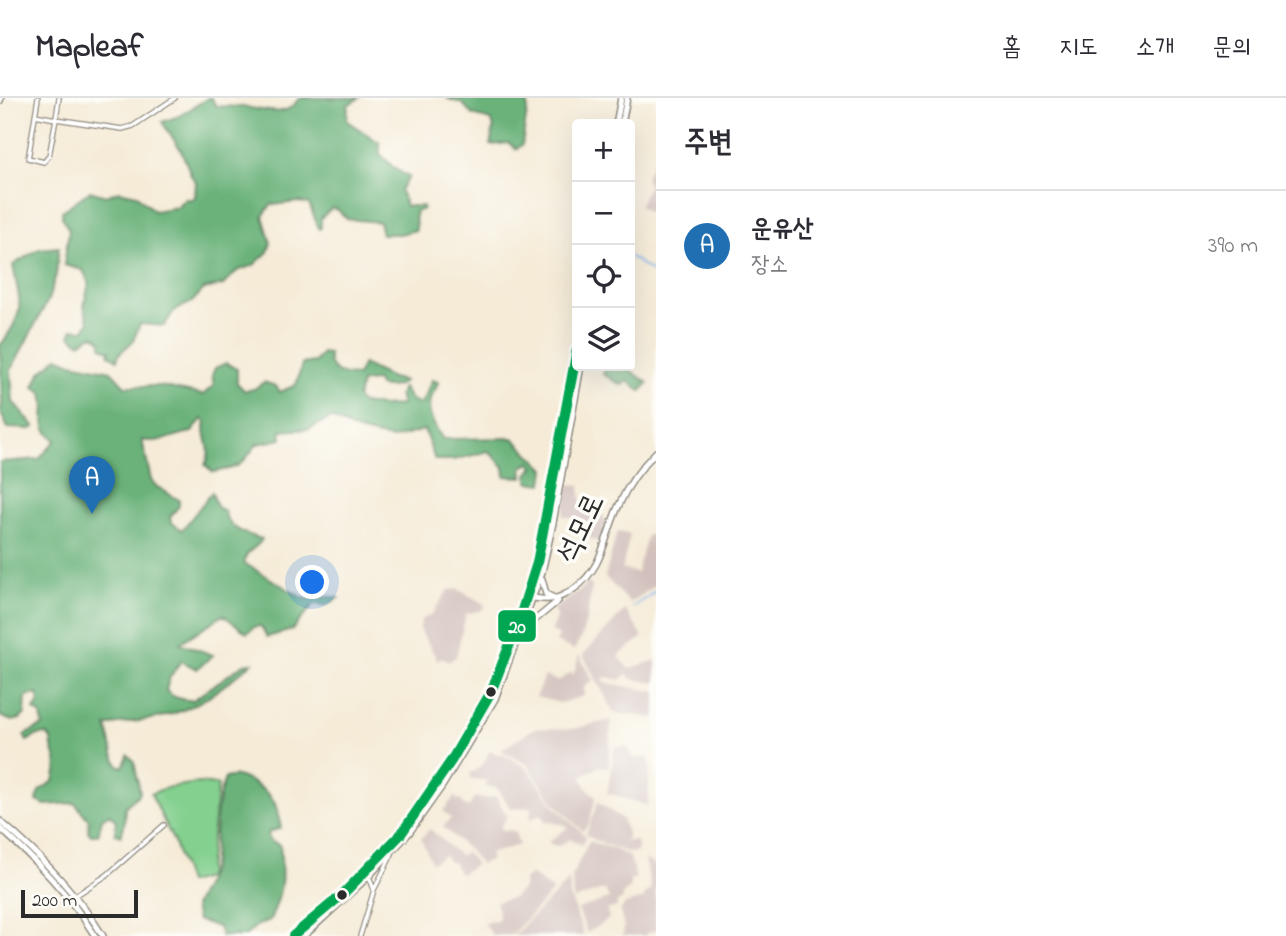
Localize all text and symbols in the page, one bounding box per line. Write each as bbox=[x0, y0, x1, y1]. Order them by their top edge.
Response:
text: Mapleaf bbox=[35, 24, 143, 72]
text: 홈 bbox=[1002, 31, 1021, 66]
text: 지도 bbox=[1059, 31, 1098, 66]
text: 소개 bbox=[1136, 31, 1174, 66]
text: 문의 bbox=[1212, 31, 1251, 66]
map controls bbox=[572, 119, 635, 371]
button: + bbox=[572, 119, 635, 182]
text: 주변 bbox=[684, 122, 732, 166]
button: − bbox=[572, 182, 635, 245]
text: 운유산 bbox=[751, 211, 814, 249]
text: A bbox=[700, 230, 714, 263]
text: 390 m bbox=[1208, 230, 1258, 263]
button: locate bbox=[572, 245, 635, 308]
text: 장소 bbox=[751, 249, 788, 282]
button: layers bbox=[572, 308, 635, 371]
pin: A bbox=[69, 456, 115, 514]
street label: 석모로 bbox=[547, 487, 617, 571]
your location bbox=[295, 565, 329, 599]
line badge: 20 bbox=[497, 609, 537, 643]
text: 20 bbox=[507, 615, 527, 642]
unlabelled marker bbox=[484, 685, 498, 699]
scale bar bbox=[21, 887, 138, 919]
text: 200 m bbox=[32, 888, 77, 915]
unlabelled marker bbox=[335, 888, 349, 902]

